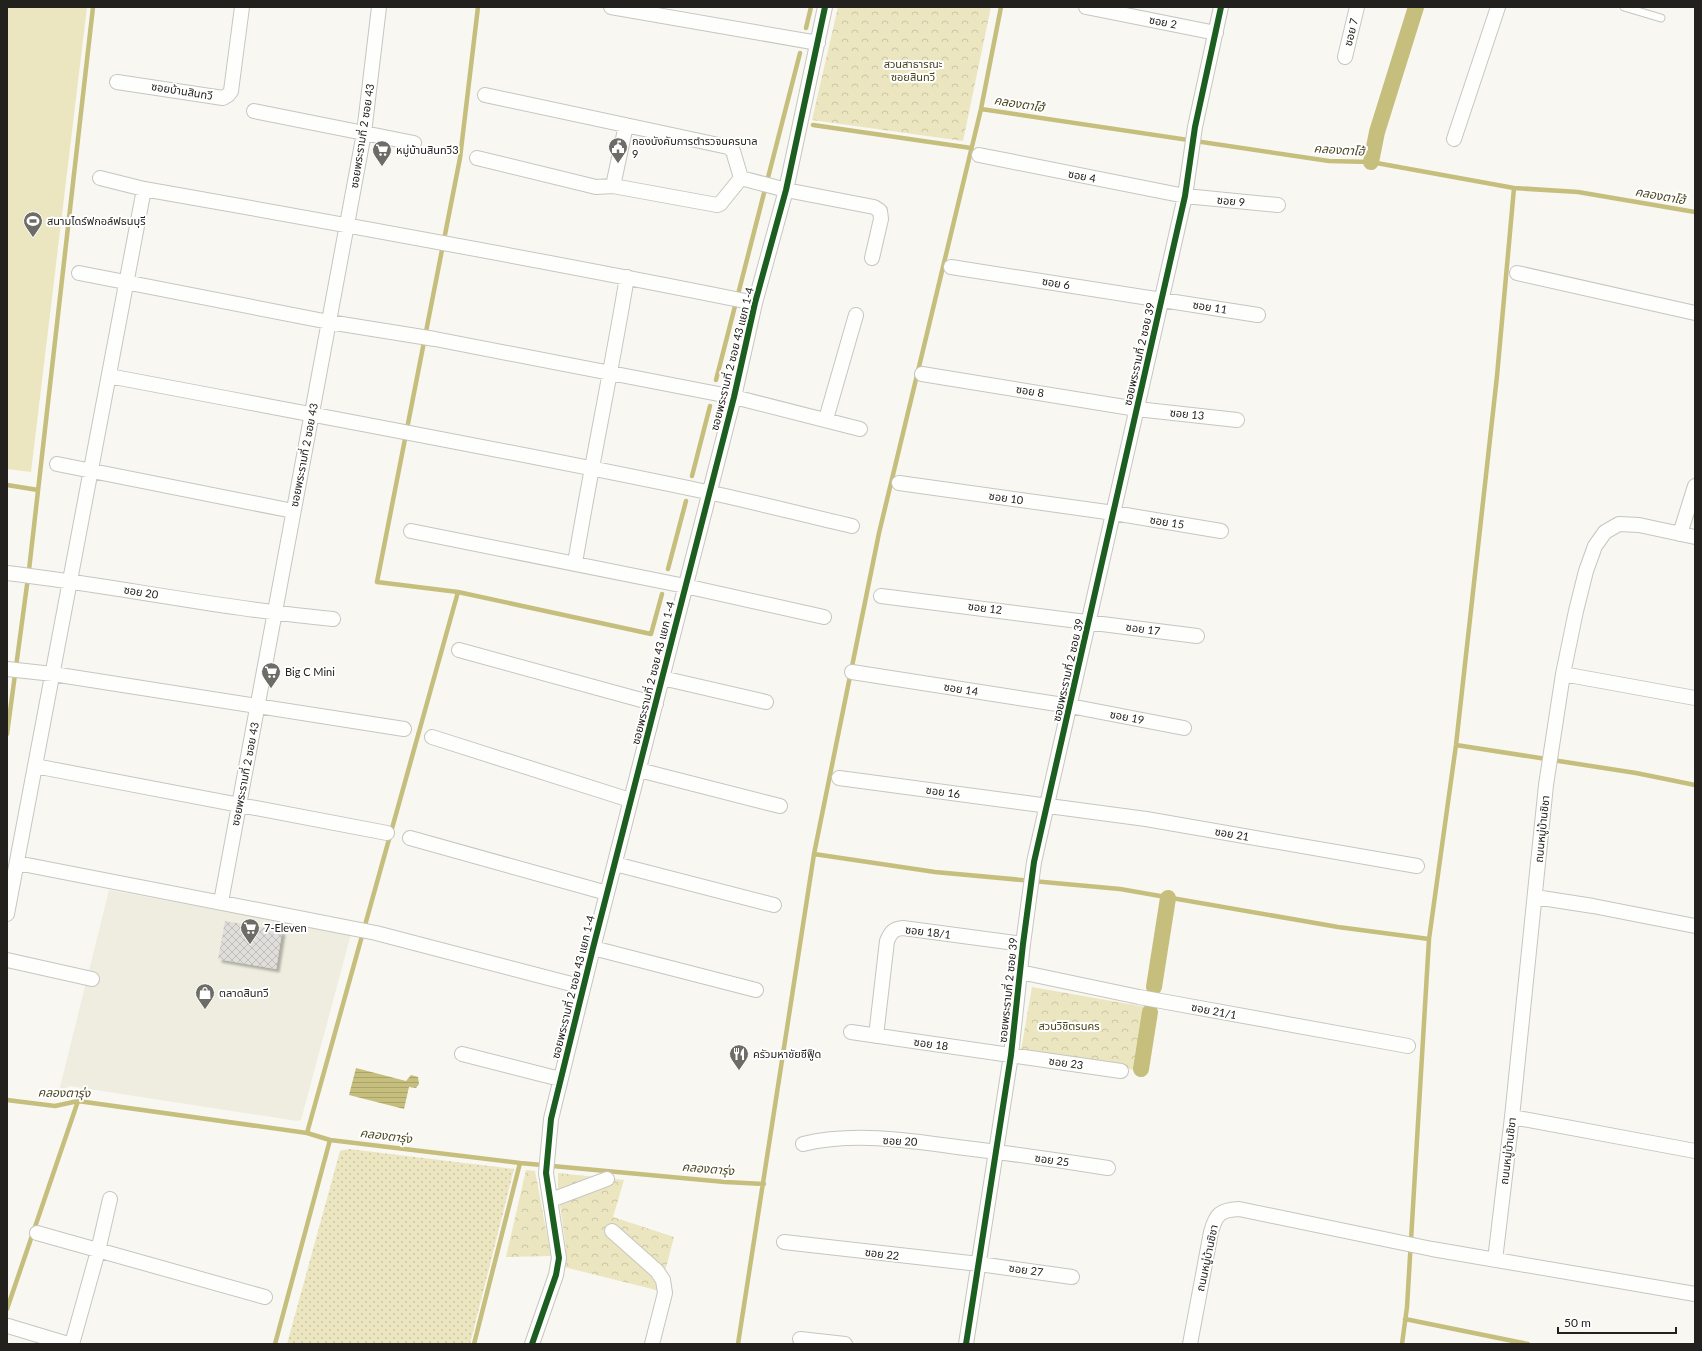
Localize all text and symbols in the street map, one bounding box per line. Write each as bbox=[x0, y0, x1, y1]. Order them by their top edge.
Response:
street label: ซอย 2 bbox=[1148, 12, 1178, 31]
street label: ซอย 7 bbox=[1341, 17, 1360, 47]
park label: สวนสาธารณะ ซอยสินทวี bbox=[884, 57, 943, 83]
street label: ซอยบ้านสินทวี bbox=[150, 79, 214, 102]
street label: ซอยพระรามที่ 2 ซอย 43 bbox=[346, 83, 376, 189]
water label: คลองตาโฮ้ bbox=[993, 92, 1047, 115]
place label: กองบังคับการตำรวจนครบาล 9 bbox=[632, 134, 758, 160]
public building icon: กองบังคับการตำรวจนครบาล 9 bbox=[607, 136, 629, 164]
supermarket icon: หมู่บ้านสินทวี3 bbox=[371, 139, 393, 167]
water label: คลองตาโฮ้ bbox=[1313, 140, 1367, 159]
place label: หมู่บ้านสินทวี3 bbox=[396, 143, 459, 157]
street label: ซอย 4 bbox=[1067, 166, 1098, 185]
water label: คลองตาโฮ้ bbox=[1634, 184, 1688, 208]
street label: ซอย 9 bbox=[1216, 193, 1246, 208]
sports icon: สนามไดร์ฟกอล์ฟธนบุรี bbox=[22, 210, 44, 238]
place label: สนามไดร์ฟกอล์ฟธนบุรี bbox=[47, 214, 146, 228]
street label: ซอย 6 bbox=[1041, 274, 1071, 291]
street label: ซอยพระรามที่ 2 ซอย 43 แยก 1-4 bbox=[706, 285, 756, 432]
street label: ซอย 11 bbox=[1192, 297, 1228, 316]
street label: ซอยพระรามที่ 2 ซอย 39 bbox=[1119, 301, 1157, 407]
street label: ซอย 8 bbox=[1015, 382, 1045, 399]
street label: ซอยพระรามที่ 2 ซอย 43 bbox=[286, 402, 320, 508]
street label: ซอย 13 bbox=[1169, 405, 1205, 422]
street label: ซอย 10 bbox=[988, 489, 1025, 506]
street label: ซอย 15 bbox=[1149, 512, 1185, 531]
street label: ซอย 20 bbox=[123, 582, 160, 601]
street label: ซอยพระรามที่ 2 ซอย 43 แยก 1-4 bbox=[627, 599, 677, 746]
street label: ซอย 12 bbox=[967, 599, 1003, 616]
street label: ซอยพระรามที่ 2 ซอย 39 bbox=[1048, 617, 1086, 723]
street label: ซอย 17 bbox=[1125, 620, 1161, 637]
supermarket icon: Big C Mini bbox=[260, 661, 282, 689]
place label: Big C Mini bbox=[285, 665, 335, 678]
street label: ซอย 14 bbox=[943, 679, 980, 698]
street label: ซอย 19 bbox=[1109, 707, 1145, 726]
street label: ซอยพระรามที่ 2 ซอย 43 bbox=[227, 721, 261, 827]
street label: ซอย 16 bbox=[925, 783, 961, 800]
street label: ถนนหมู่บ้านชิชา bbox=[1531, 795, 1553, 863]
street label: ซอย 21 bbox=[1214, 824, 1250, 843]
street label: ซอยพระรามที่ 2 ซอย 43 แยก 1-4 bbox=[547, 913, 597, 1060]
supermarket icon: 7-Eleven bbox=[239, 917, 261, 945]
place label: 7-Eleven bbox=[264, 921, 307, 934]
street label: ซอย 18/1 bbox=[904, 922, 952, 941]
street label: ซอยพระรามที่ 2 ซอย 39 bbox=[995, 937, 1019, 1043]
shop icon: ตลาดสินทวี bbox=[194, 982, 216, 1010]
place label: ตลาดสินทวี bbox=[219, 986, 269, 999]
street label: ซอย 21/1 bbox=[1190, 1000, 1238, 1021]
park label: สวนวิชิตรนคร bbox=[1038, 1019, 1100, 1032]
street label: ซอย 18 bbox=[913, 1035, 949, 1052]
restaurant icon: ครัวมหาชัยซีฟู็ด bbox=[728, 1043, 750, 1071]
place label: ครัวมหาชัยซีฟู็ด bbox=[753, 1047, 821, 1061]
street label: ซอย 23 bbox=[1048, 1054, 1084, 1071]
water label: คลองตารุ่ง bbox=[38, 1085, 91, 1101]
street label: ถนนหมู่บ้านชิชา bbox=[1497, 1117, 1519, 1185]
water label: คลองตารุ่ง bbox=[359, 1125, 414, 1147]
street label: ซอย 20 bbox=[882, 1133, 918, 1148]
street label: ซอย 25 bbox=[1034, 1151, 1070, 1168]
water label: คลองตารุ่ง bbox=[681, 1159, 735, 1179]
street label: ถนนหมู่บ้านชิชา bbox=[1193, 1223, 1221, 1293]
street label: ซอย 22 bbox=[864, 1245, 900, 1262]
street label: ซอย 27 bbox=[1008, 1261, 1044, 1278]
scale bar bbox=[1558, 1309, 1676, 1335]
text: 50 m bbox=[1564, 1315, 1591, 1330]

